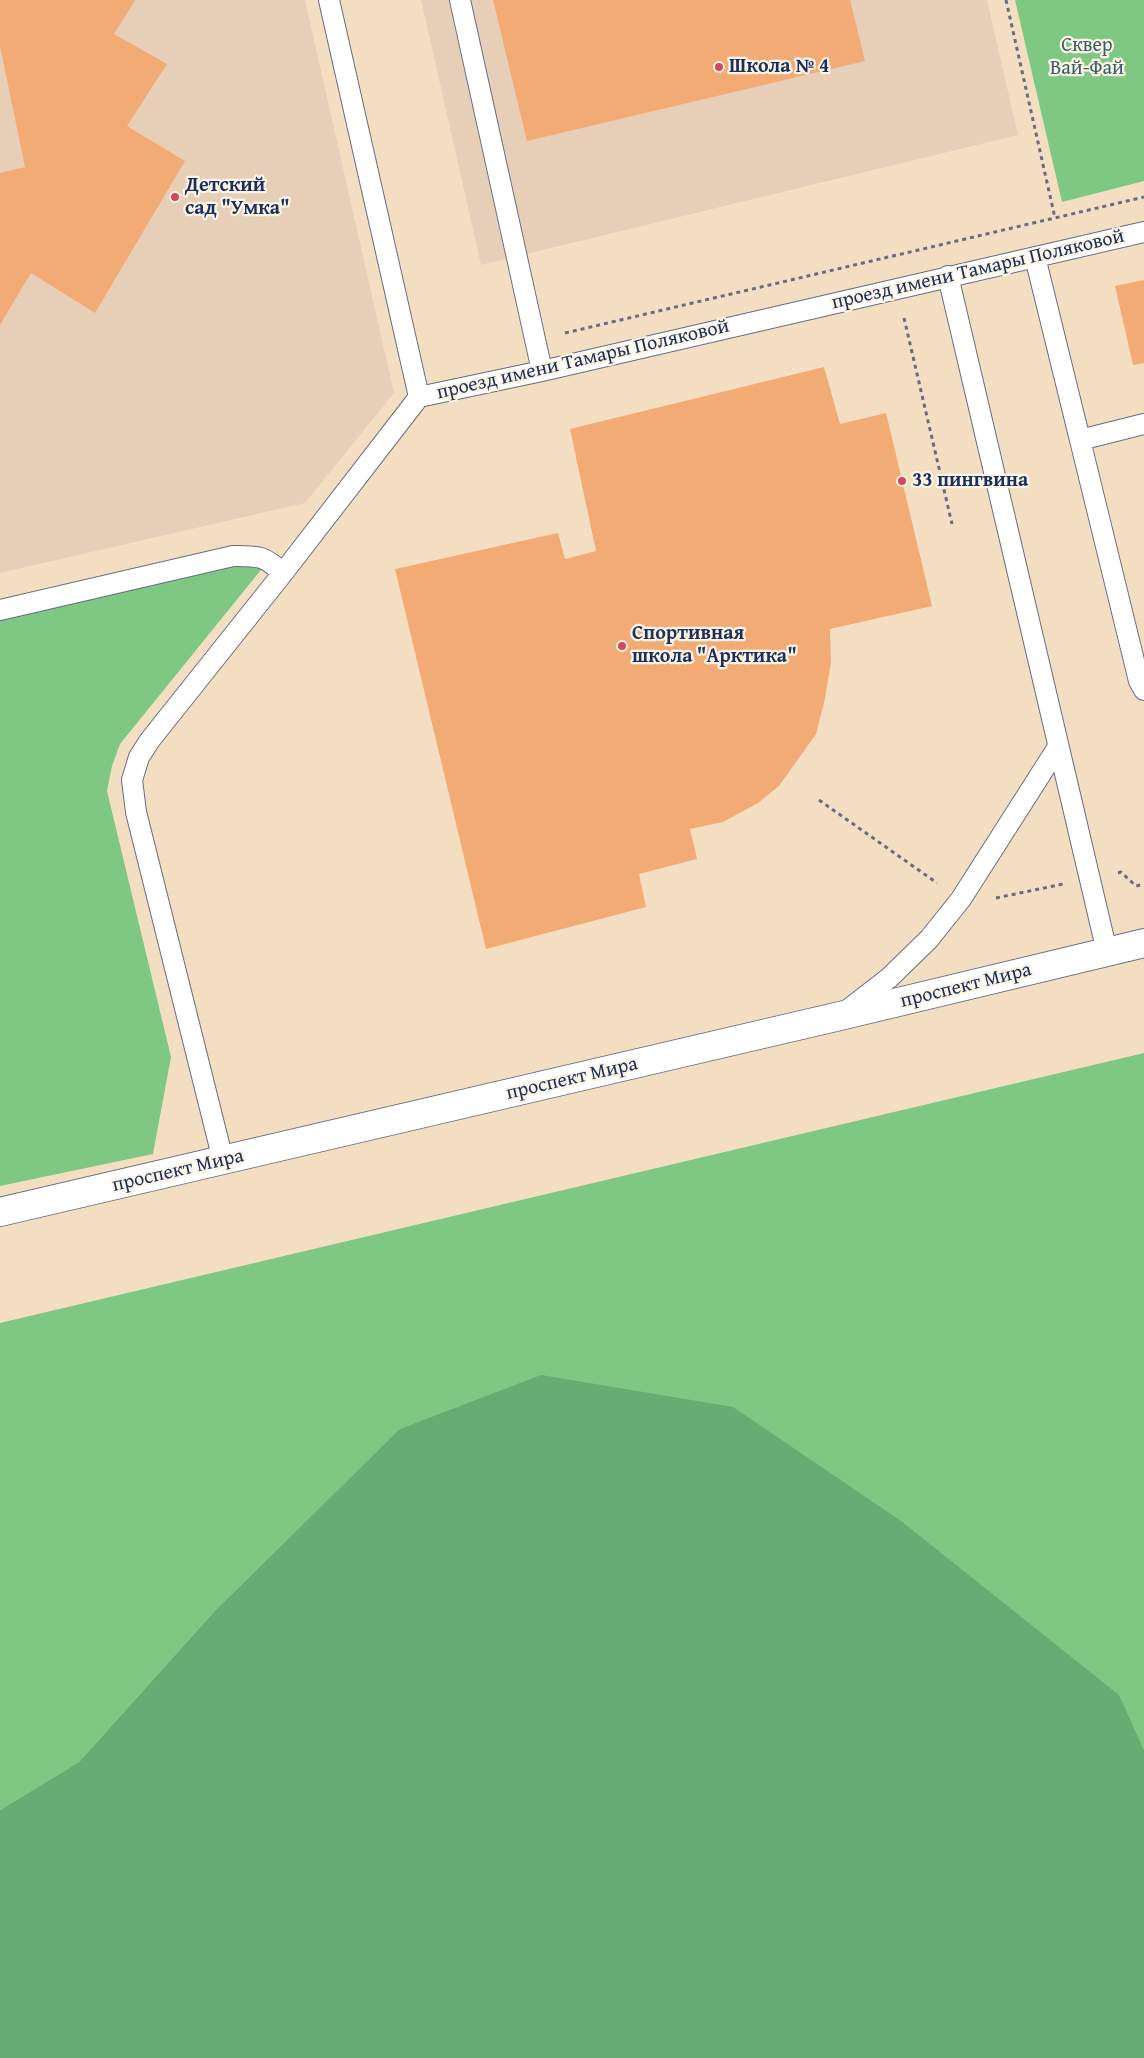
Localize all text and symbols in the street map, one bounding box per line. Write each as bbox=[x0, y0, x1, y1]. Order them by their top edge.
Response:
park label: Сквер Вай-Фай bbox=[1050, 34, 1124, 81]
place label: Школа № 4 bbox=[729, 55, 829, 79]
marker: Школа № 4 bbox=[713, 61, 725, 73]
place label: Детский сад "Умка" bbox=[185, 174, 290, 221]
marker: Детский сад "Умка" bbox=[169, 191, 181, 203]
street label: проезд имени Тамары Поляковой bbox=[829, 225, 1127, 315]
street label: проезд имени Тамары Поляковой bbox=[434, 315, 732, 405]
place label: 33 пингвина bbox=[912, 469, 1028, 493]
marker: 33 пингвина bbox=[896, 475, 908, 487]
place label: Спортивная школа "Арктика" bbox=[632, 622, 797, 669]
marker: Спортивная школа "Арктика" bbox=[616, 640, 628, 652]
street label: проспект Мира bbox=[898, 958, 1034, 1014]
street label: проспект Мира bbox=[504, 1052, 640, 1106]
street label: проспект Мира bbox=[110, 1144, 246, 1198]

